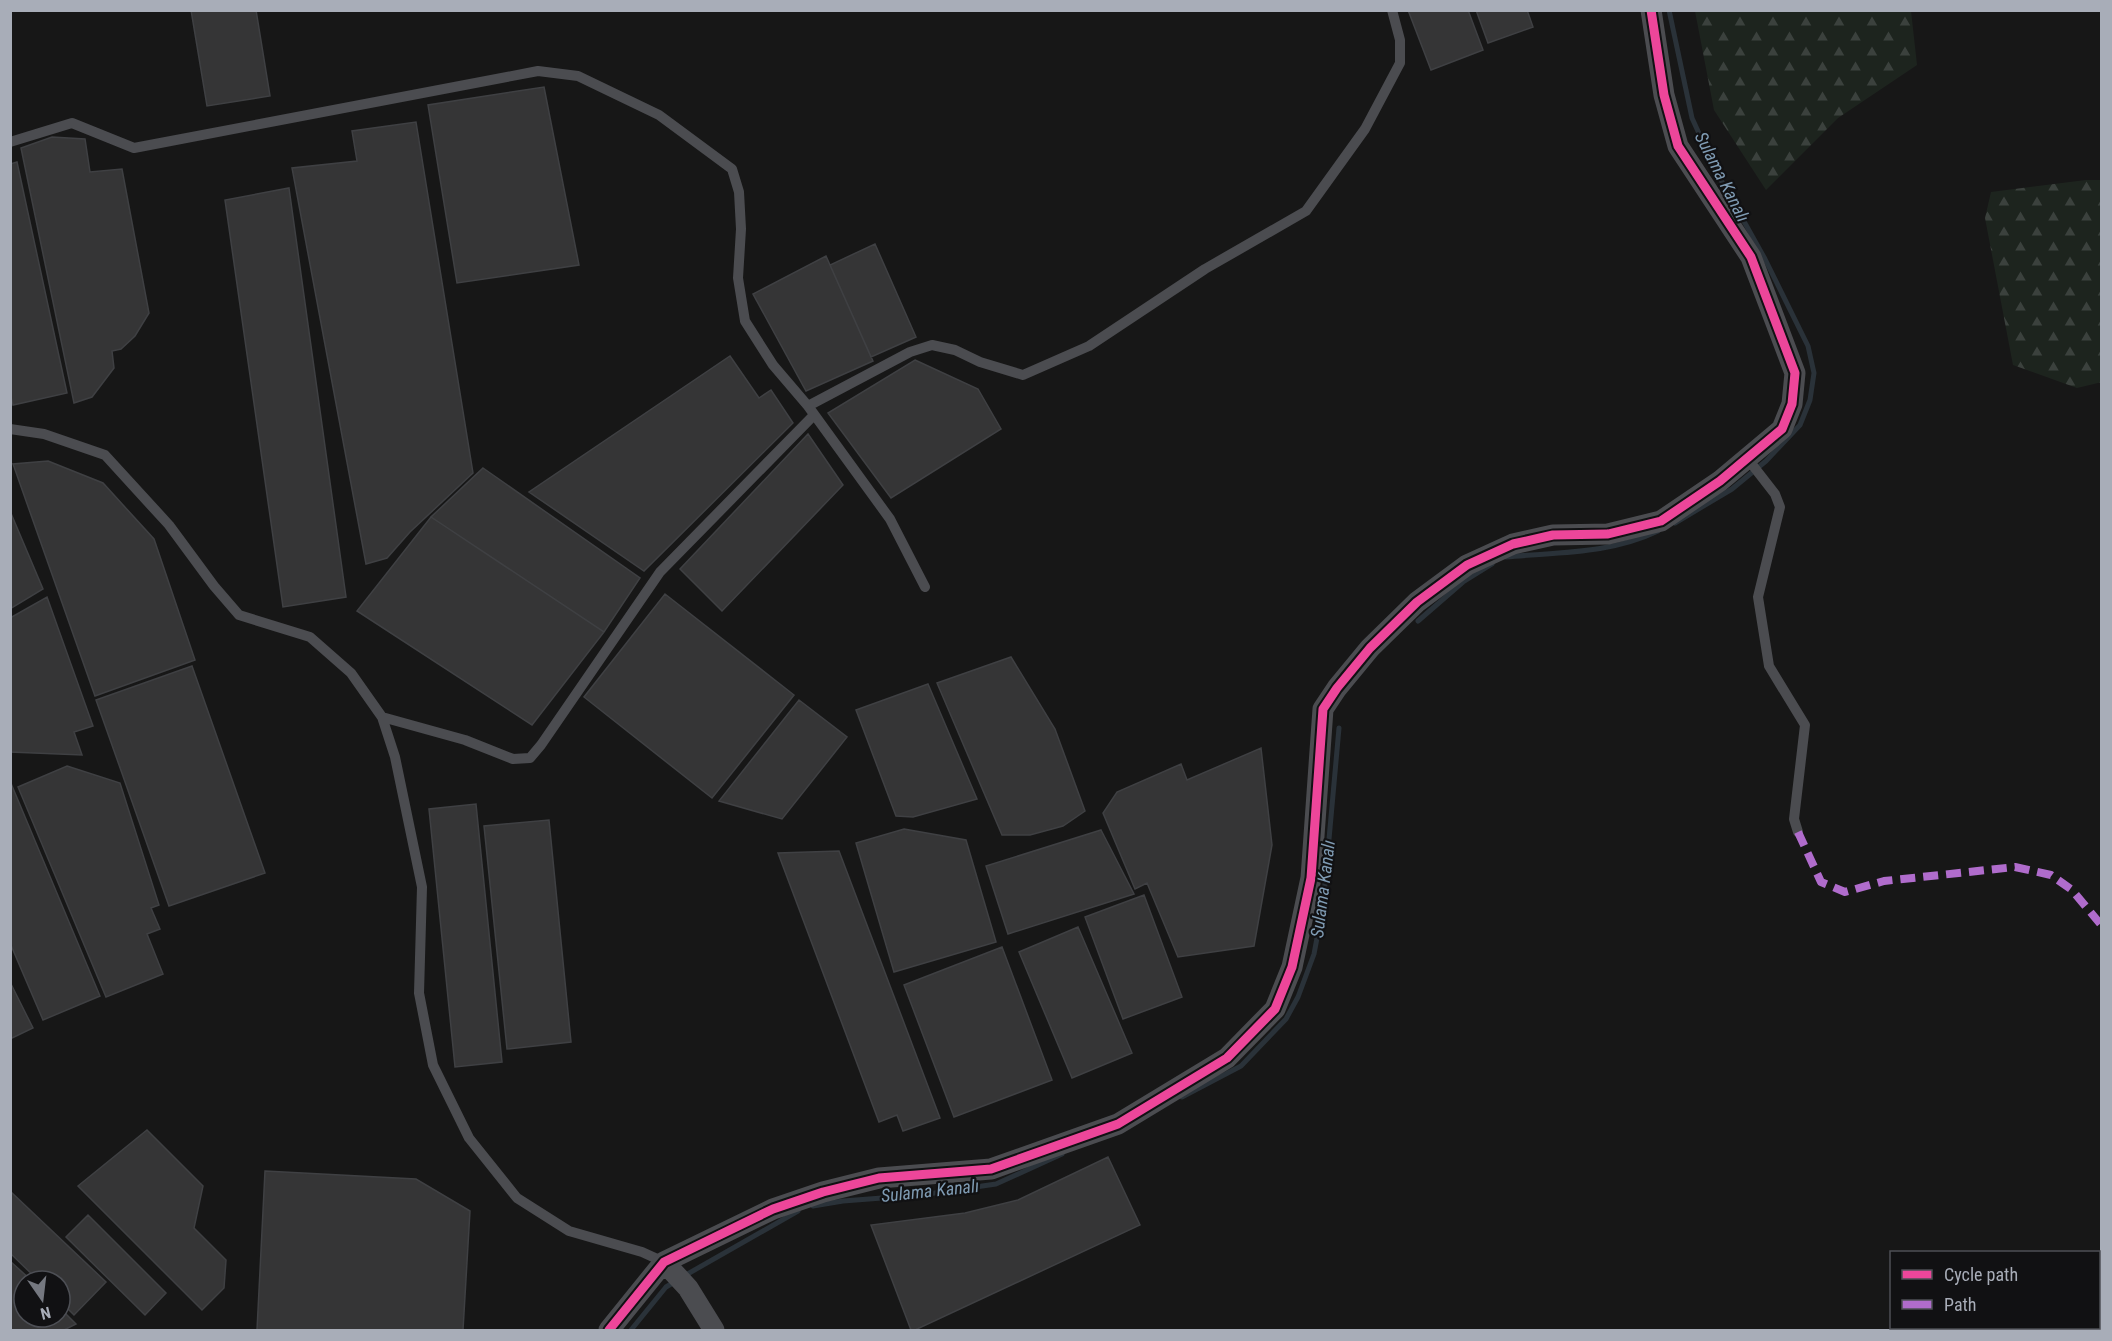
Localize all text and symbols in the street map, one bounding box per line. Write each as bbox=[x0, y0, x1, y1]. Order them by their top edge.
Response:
water label: Sulama Kanalı bbox=[1691, 128, 1754, 225]
water label: Sulama Kanalı bbox=[1306, 839, 1339, 939]
water label: Sulama Kanalı bbox=[880, 1175, 980, 1206]
legend bbox=[1890, 1251, 2100, 1329]
text: Cycle path bbox=[1944, 1264, 2018, 1285]
north arrow bbox=[12, 1269, 72, 1329]
text: Path bbox=[1944, 1294, 1977, 1315]
text: N bbox=[38, 1303, 53, 1323]

